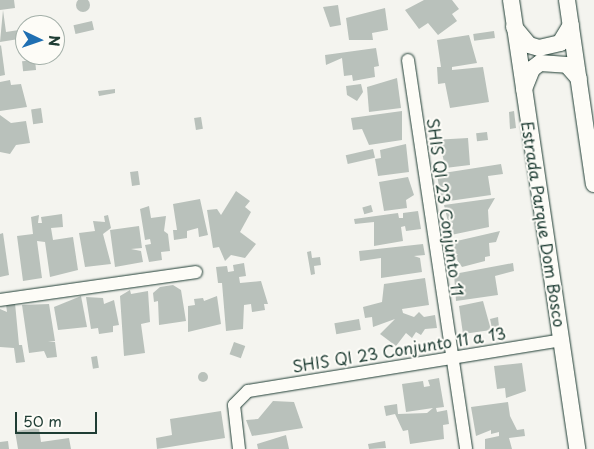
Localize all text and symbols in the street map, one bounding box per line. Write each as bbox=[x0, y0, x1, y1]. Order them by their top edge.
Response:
north arrow bbox=[15, 15, 65, 65]
text: N bbox=[44, 35, 65, 47]
street label: SHIS QI 23 Conjunto 11 bbox=[424, 116, 468, 298]
street label: Estrada Parque Dom Bosco bbox=[518, 119, 570, 329]
street label: SHIS QI 23 Conjunto 11 a 13 bbox=[289, 322, 509, 376]
scale bar bbox=[18, 402, 100, 434]
text: 50 m bbox=[23, 409, 62, 432]

